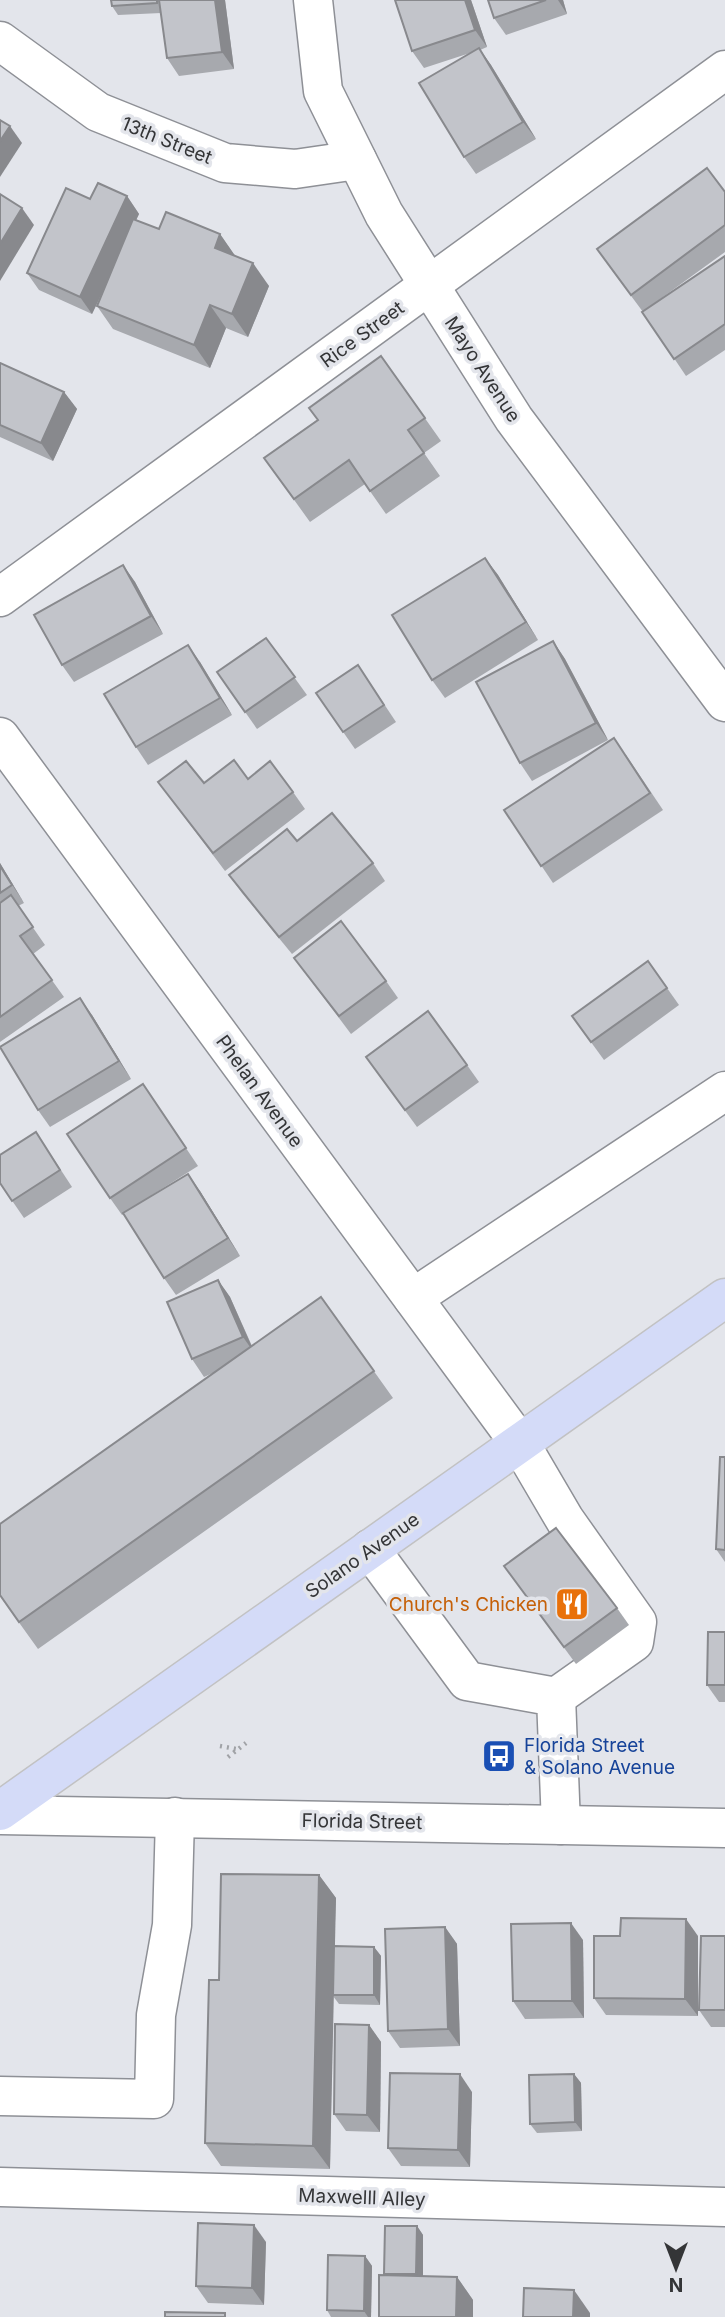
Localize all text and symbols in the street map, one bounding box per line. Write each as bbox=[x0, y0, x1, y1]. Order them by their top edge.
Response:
street label: 13th Street bbox=[118, 112, 216, 169]
street label: Rice Street bbox=[316, 296, 409, 372]
street label: Mayo Avenue bbox=[440, 312, 525, 426]
street label: Phelan Avenue bbox=[211, 1031, 308, 1152]
street label: Solano Avenue bbox=[301, 1508, 424, 1603]
restaurant icon: Church's Chicken bbox=[553, 1585, 591, 1623]
place label: Church's Chicken bbox=[389, 1593, 548, 1616]
place label: Florida Street & Solano Avenue bbox=[524, 1734, 675, 1779]
bus stop icon: Florida Street & Solano Avenue bbox=[480, 1737, 518, 1775]
street label: Florida Street bbox=[302, 1809, 422, 1834]
street label: Maxwelll Alley bbox=[298, 2184, 426, 2211]
north arrow bbox=[641, 2233, 711, 2303]
text: N bbox=[669, 2273, 683, 2296]

